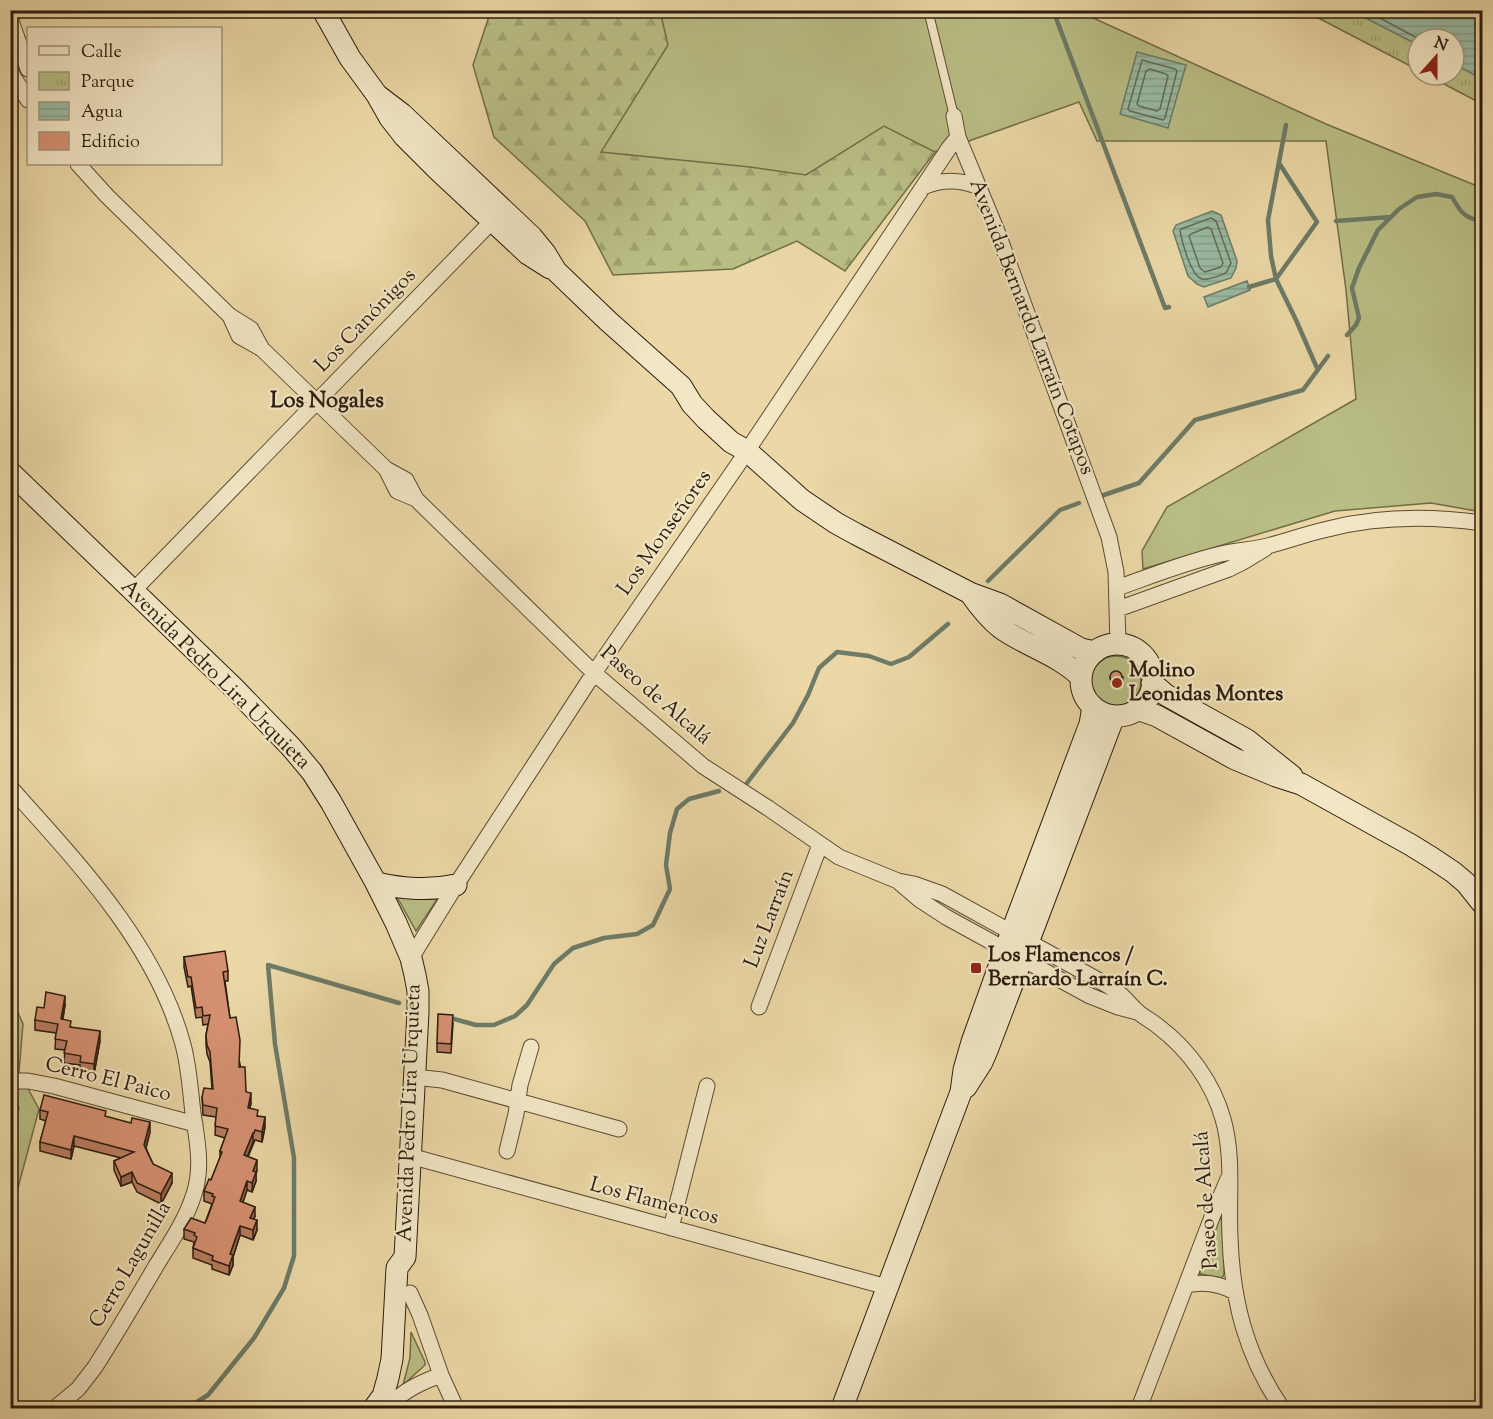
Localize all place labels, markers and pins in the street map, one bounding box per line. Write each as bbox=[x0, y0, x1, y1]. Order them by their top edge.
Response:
place label: Molino Leonidas Montes bbox=[1129, 656, 1283, 710]
marker: Molino Leonidas Montes bbox=[1110, 676, 1124, 690]
place label: Los Flamencos / Bernardo Larraín C. bbox=[988, 941, 1168, 995]
marker: Los Flamencos / Bernardo Larraín C. bbox=[969, 961, 983, 975]

